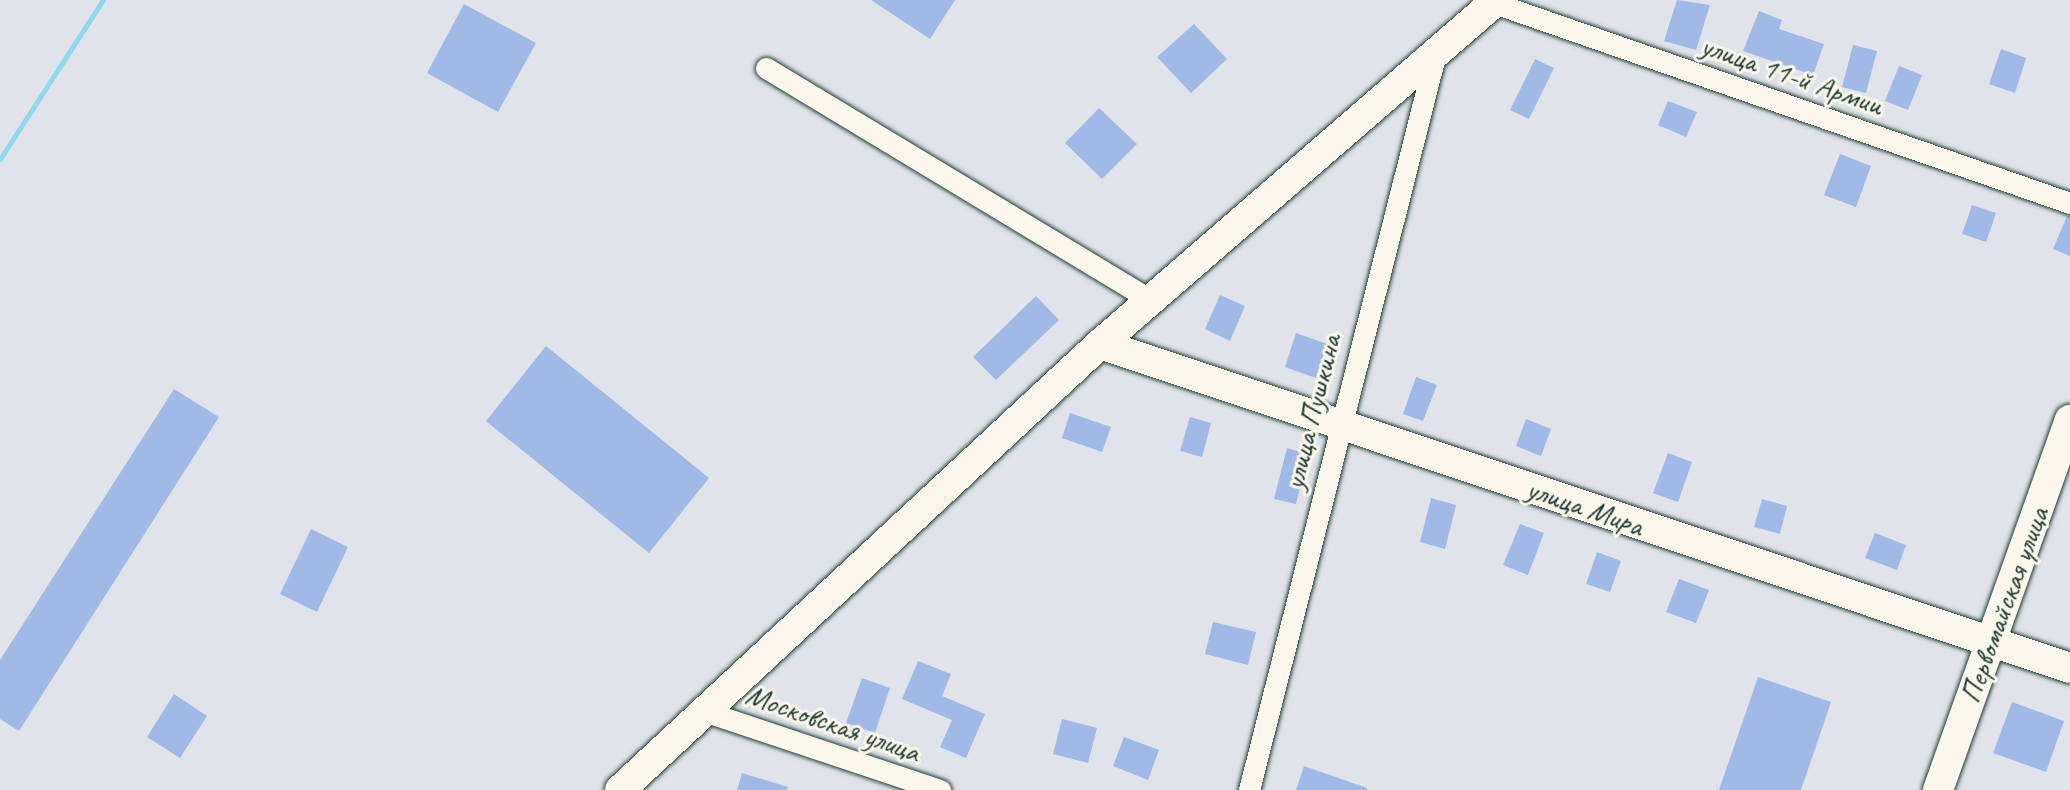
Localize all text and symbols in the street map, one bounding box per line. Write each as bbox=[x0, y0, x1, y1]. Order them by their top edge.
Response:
street label: улица 11-й Армии bbox=[1696, 27, 1888, 123]
street label: улица Пушкина bbox=[1275, 330, 1349, 494]
street label: улица Мира bbox=[1522, 470, 1648, 544]
street label: Первомайская улица bbox=[1952, 501, 2056, 709]
street label: Московская улица bbox=[741, 676, 925, 770]

